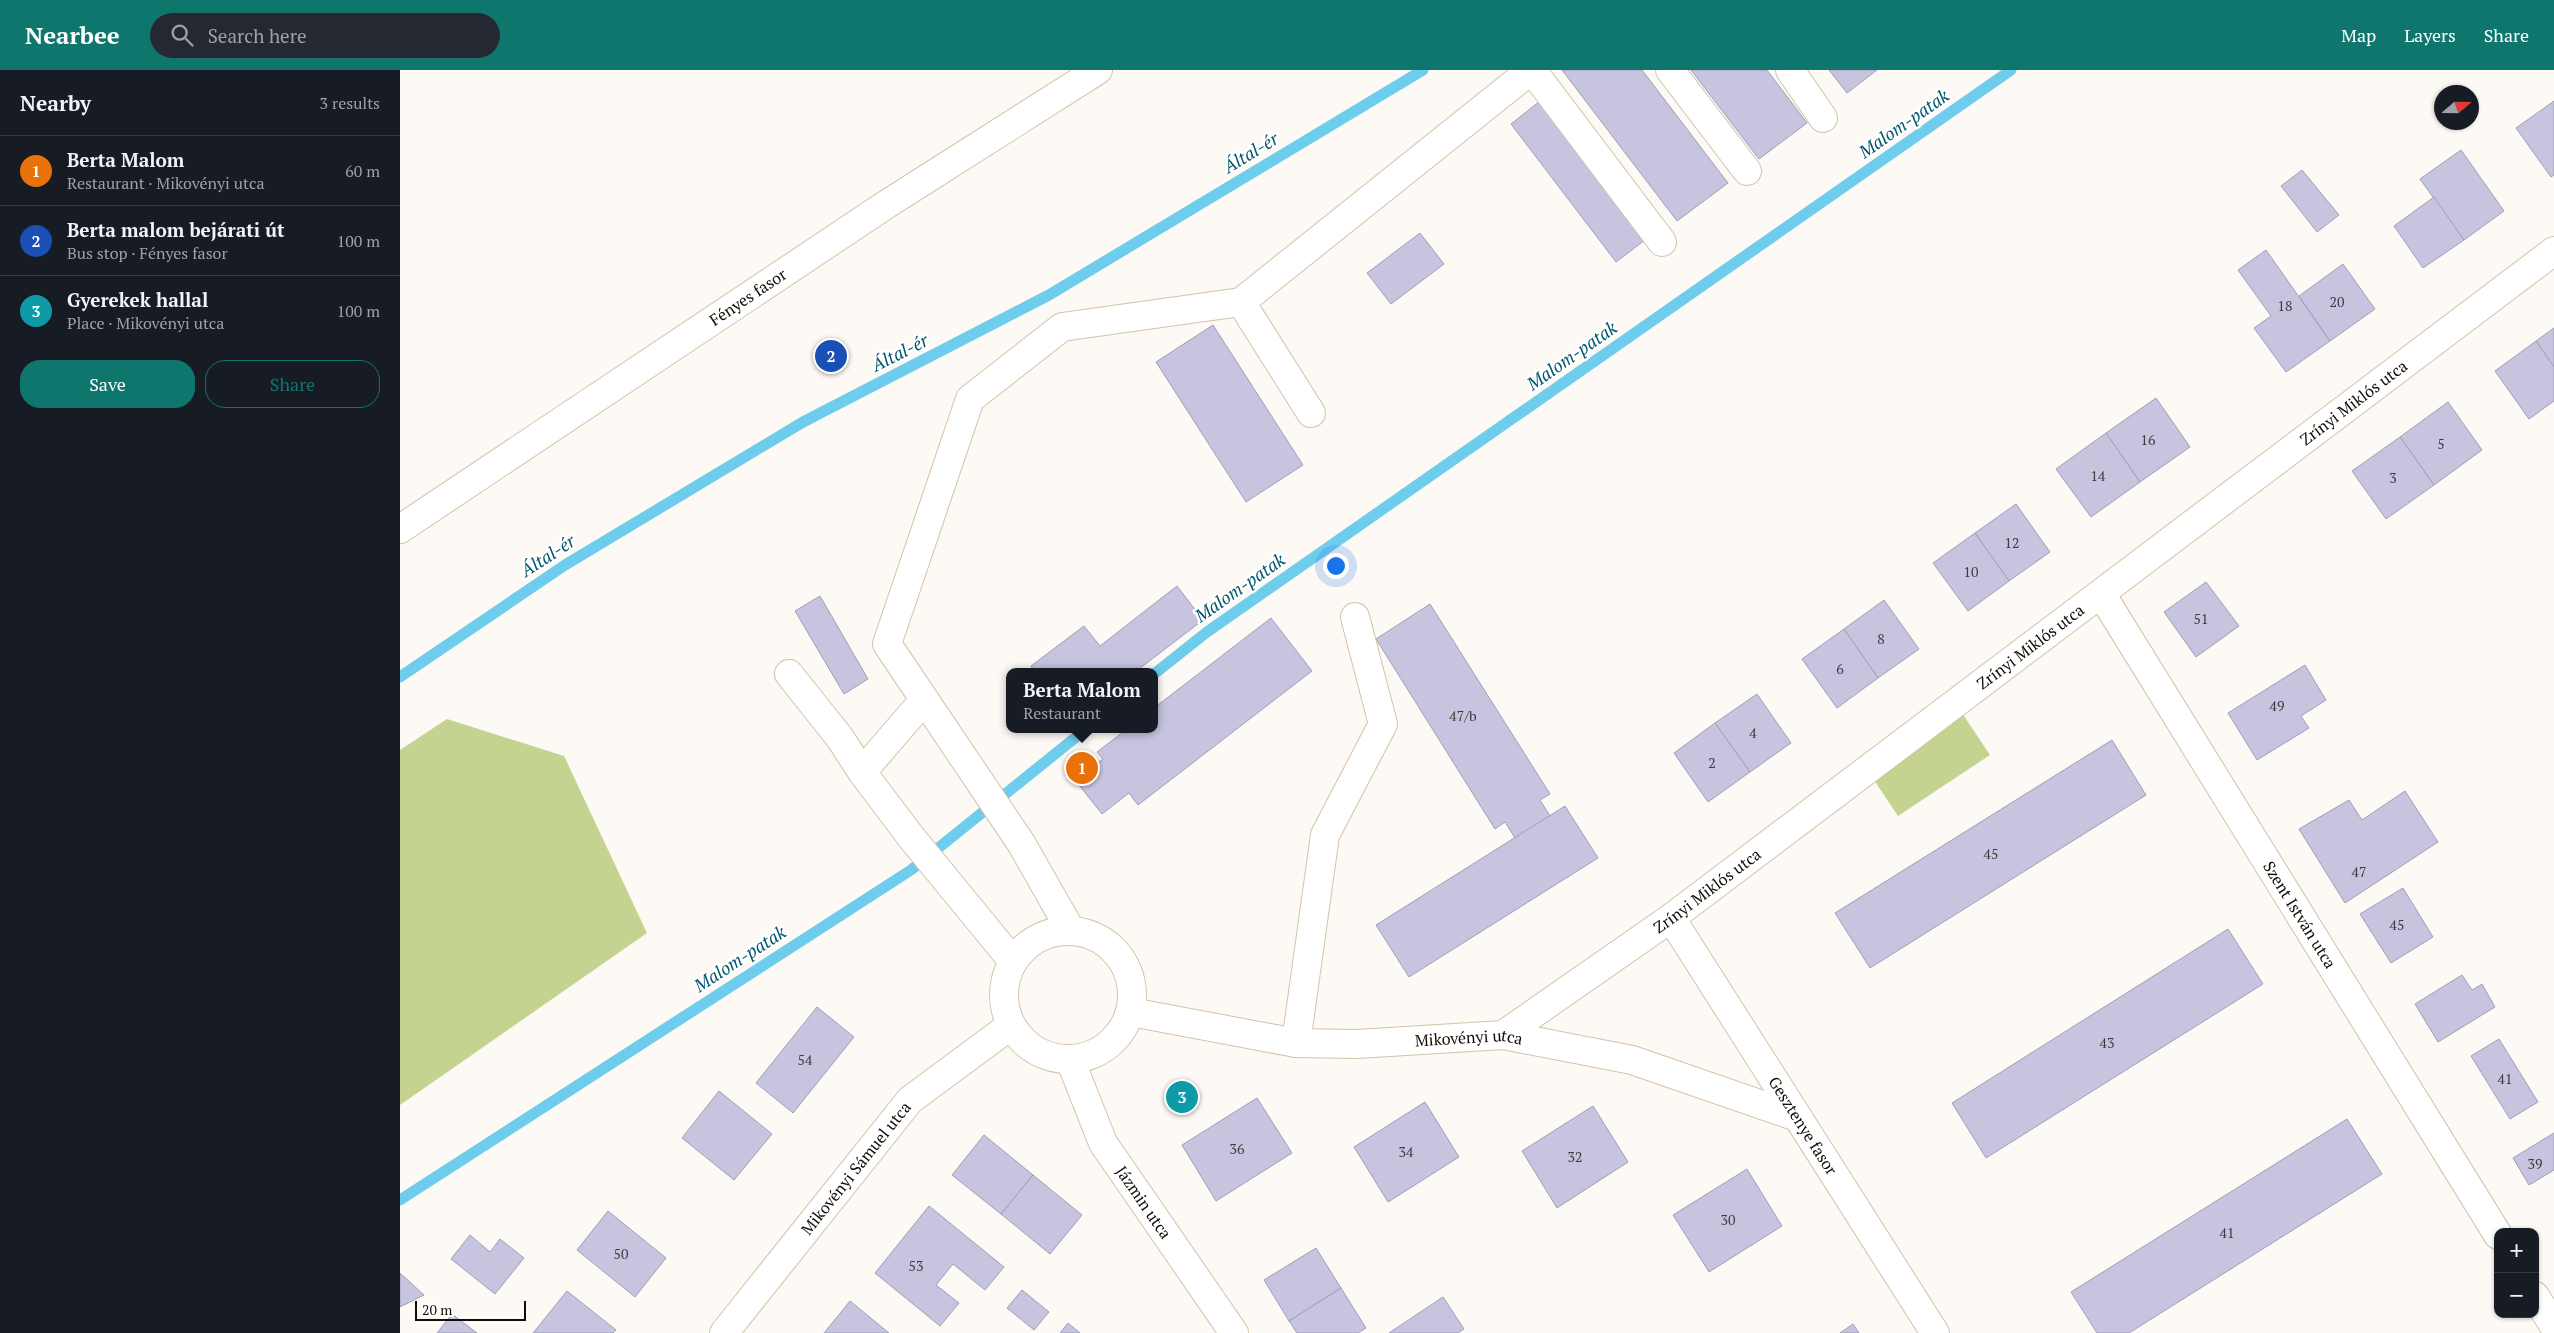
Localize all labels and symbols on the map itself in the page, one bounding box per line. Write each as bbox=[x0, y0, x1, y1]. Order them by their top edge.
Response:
water label: Malom-patak bbox=[1853, 83, 1954, 164]
north arrow bbox=[2434, 85, 2479, 130]
water label: Által-ér bbox=[1217, 126, 1284, 179]
street label: Fényes fasor bbox=[705, 263, 791, 331]
house number: 20 bbox=[2330, 292, 2344, 311]
house number: 18 bbox=[2278, 296, 2292, 315]
water label: Malom-patak bbox=[1521, 315, 1622, 396]
water label: Által-ér bbox=[866, 327, 933, 377]
pin: 2 bbox=[815, 337, 847, 375]
street label: Zrínyi Miklós utca bbox=[2295, 355, 2412, 450]
house number: 16 bbox=[2141, 430, 2156, 449]
house number: 5 bbox=[2437, 434, 2445, 453]
house number: 14 bbox=[2091, 466, 2106, 485]
house number: 3 bbox=[2389, 468, 2397, 487]
water label: Által-ér bbox=[515, 528, 580, 582]
house number: 12 bbox=[2005, 533, 2019, 552]
water label: Malom-patak bbox=[1189, 547, 1290, 628]
your location bbox=[1323, 553, 1349, 579]
house number: 10 bbox=[1964, 562, 1978, 581]
street label: Zrínyi Miklós utca bbox=[1972, 599, 2088, 694]
house number: 51 bbox=[2194, 609, 2208, 628]
house number: 8 bbox=[1877, 629, 1885, 648]
house number: 6 bbox=[1836, 659, 1844, 678]
house number: 49 bbox=[2270, 696, 2284, 715]
house number: 47/b bbox=[1449, 706, 1477, 725]
house number: 4 bbox=[1749, 723, 1757, 742]
pin: 1 bbox=[1066, 749, 1098, 787]
house number: 2 bbox=[1708, 753, 1716, 772]
street label: Zrínyi Miklós utca bbox=[1649, 843, 1765, 938]
house number: 45 bbox=[1984, 844, 1998, 863]
street label: Szent István utca bbox=[2258, 857, 2341, 973]
house number: 47 bbox=[2352, 862, 2366, 881]
house number: 45 bbox=[2390, 915, 2404, 934]
water label: Malom-patak bbox=[688, 919, 790, 997]
street label: Mikovényi utca bbox=[1414, 1024, 1525, 1051]
house number: 43 bbox=[2100, 1033, 2114, 1052]
house number: 54 bbox=[798, 1050, 813, 1069]
house number: 41 bbox=[2498, 1069, 2512, 1088]
street label: Gesztenye fasor bbox=[1764, 1072, 1843, 1180]
pin: 3 bbox=[1166, 1078, 1198, 1116]
street label: Mikovényi Sámuel utca bbox=[796, 1097, 916, 1239]
house number: 36 bbox=[1230, 1139, 1245, 1158]
house number: 34 bbox=[1399, 1142, 1414, 1161]
house number: 32 bbox=[1568, 1147, 1582, 1166]
house number: 39 bbox=[2528, 1154, 2542, 1173]
street label: Jázmin utca bbox=[1111, 1161, 1177, 1243]
house number: 30 bbox=[1721, 1210, 1735, 1229]
house number: 41 bbox=[2220, 1223, 2234, 1242]
house number: 50 bbox=[614, 1244, 628, 1263]
house number: 53 bbox=[909, 1256, 923, 1275]
scale bar bbox=[415, 1298, 526, 1321]

